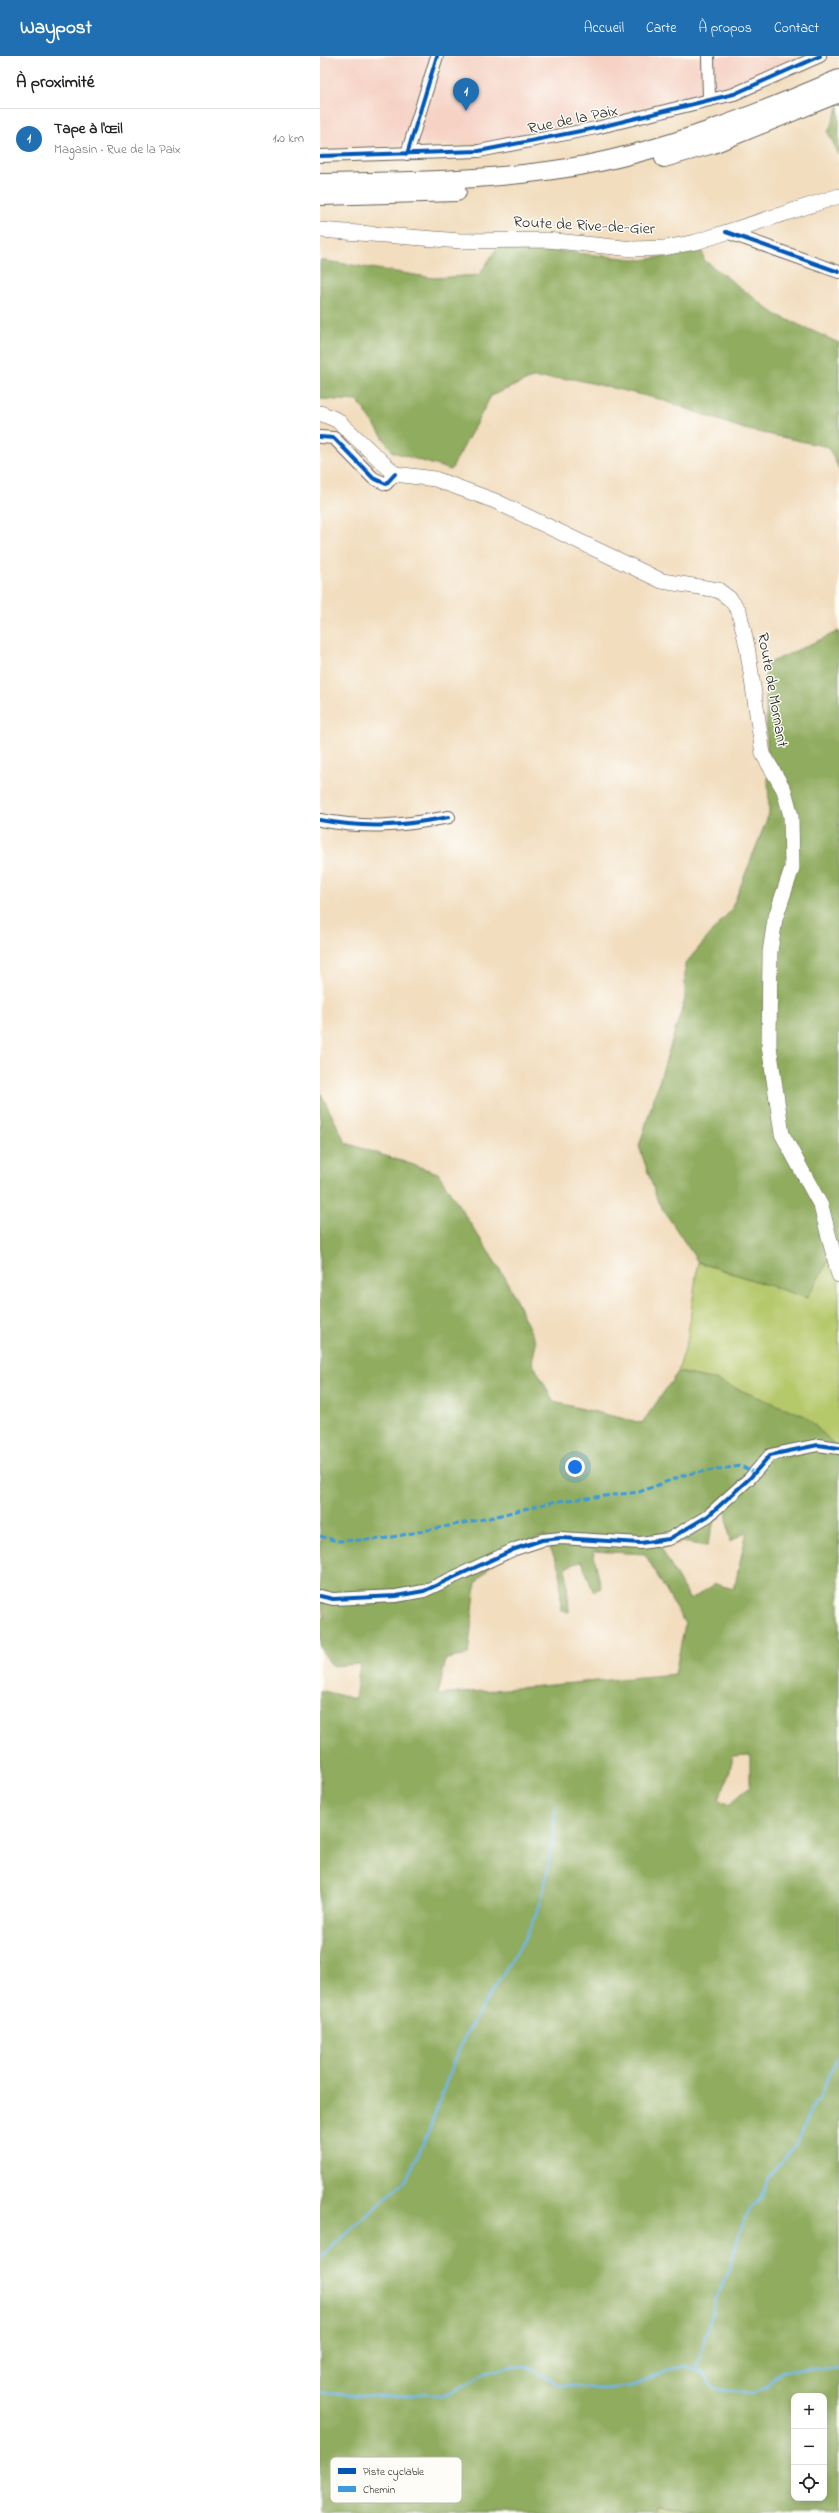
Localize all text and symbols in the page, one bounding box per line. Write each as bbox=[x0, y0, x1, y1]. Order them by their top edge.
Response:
text: Waypost bbox=[20, 15, 92, 42]
text: Accueil bbox=[584, 18, 624, 39]
text: Carte bbox=[646, 18, 677, 39]
text: À propos bbox=[699, 18, 752, 39]
text: Contact bbox=[774, 18, 819, 39]
text: À proximité bbox=[16, 70, 94, 95]
pin: 1 bbox=[453, 78, 479, 111]
street label: Rue de la Paix bbox=[526, 99, 620, 141]
text: Tape à l'Œil bbox=[54, 118, 123, 140]
text: 1 bbox=[27, 129, 31, 148]
text: 1.0 km bbox=[273, 129, 304, 148]
text: Magasin · Rue de la Paix bbox=[54, 140, 181, 159]
street label: Route de Rive-de-Gier bbox=[513, 210, 655, 242]
street label: Route de Mornant bbox=[750, 631, 794, 750]
your location bbox=[565, 1457, 585, 1477]
map controls bbox=[791, 2393, 827, 2501]
button: + bbox=[791, 2393, 827, 2429]
button: − bbox=[791, 2429, 827, 2465]
legend bbox=[330, 2457, 462, 2503]
text: Piste cyclable bbox=[363, 2464, 424, 2481]
button: locate bbox=[791, 2465, 827, 2501]
text: Chemin bbox=[363, 2482, 395, 2498]

